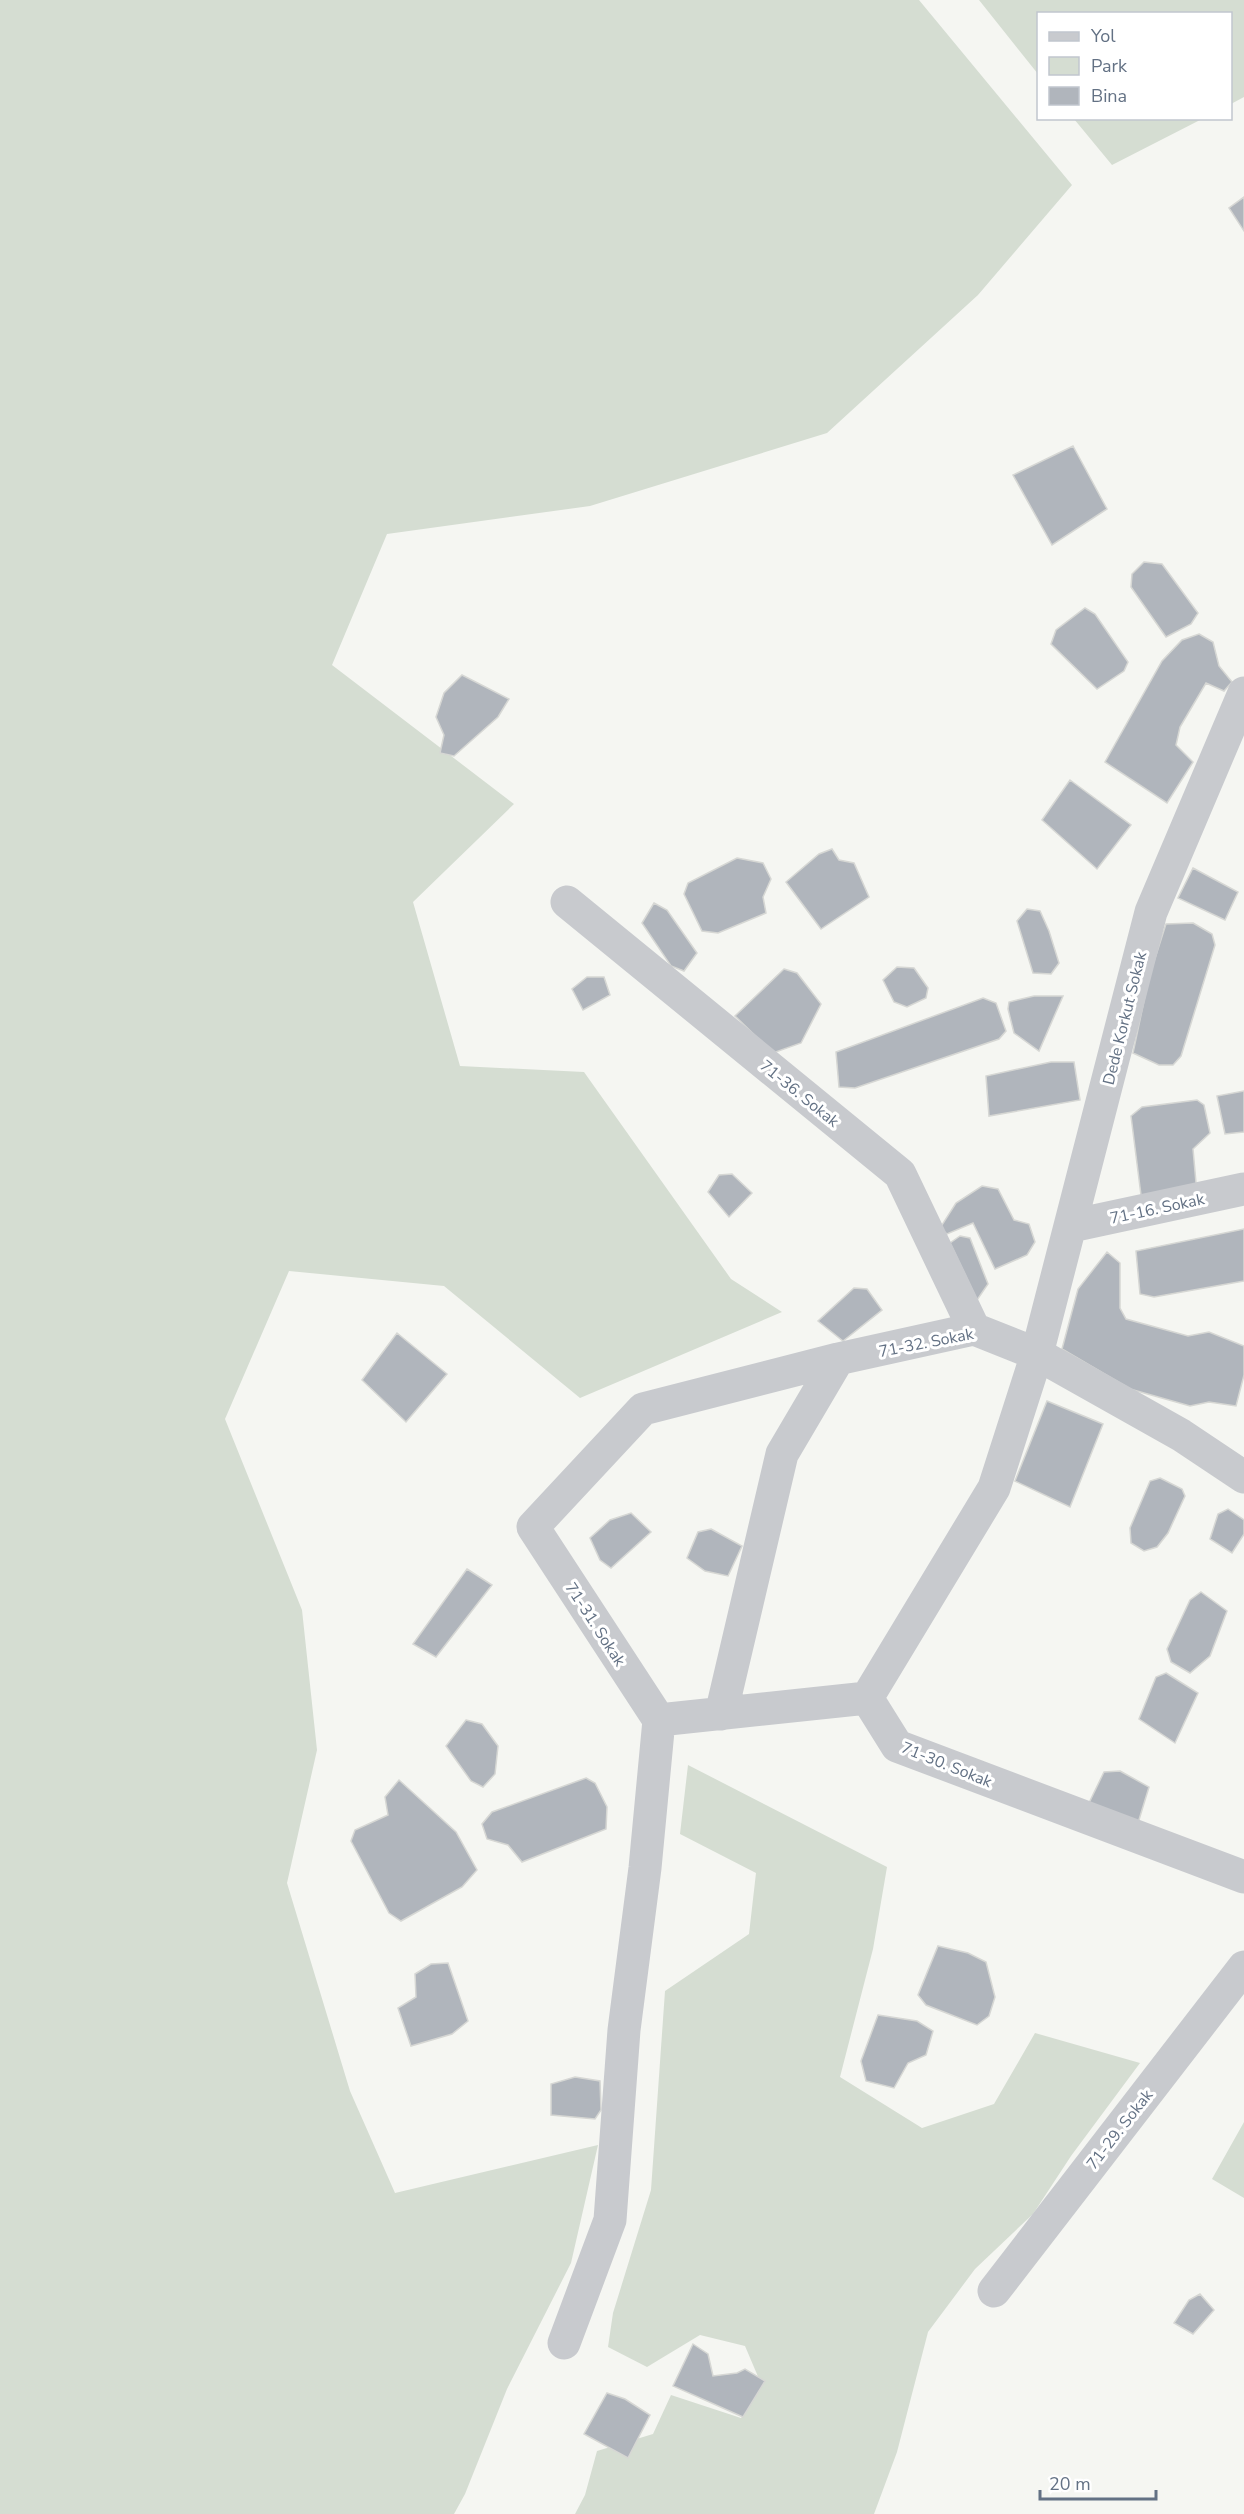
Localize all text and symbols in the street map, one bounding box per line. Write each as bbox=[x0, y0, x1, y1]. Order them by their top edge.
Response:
legend bbox=[1037, 12, 1232, 120]
text: Yol bbox=[1090, 24, 1116, 48]
text: Park bbox=[1091, 54, 1128, 78]
text: Bina bbox=[1091, 84, 1127, 108]
street label: Dede Korkut Sokak bbox=[1098, 948, 1152, 1087]
street label: 71-36. Sokak bbox=[755, 1055, 844, 1133]
street label: 71-16. Sokak bbox=[1108, 1188, 1207, 1230]
street label: 71-32. Sokak bbox=[877, 1323, 976, 1363]
street label: 71-31. Sokak bbox=[560, 1578, 631, 1672]
street label: 71-30. Sokak bbox=[898, 1737, 996, 1793]
street label: 71-29. Sokak bbox=[1082, 2084, 1159, 2174]
scale bar bbox=[1040, 2463, 1156, 2501]
text: 20 m bbox=[1049, 2472, 1091, 2496]

